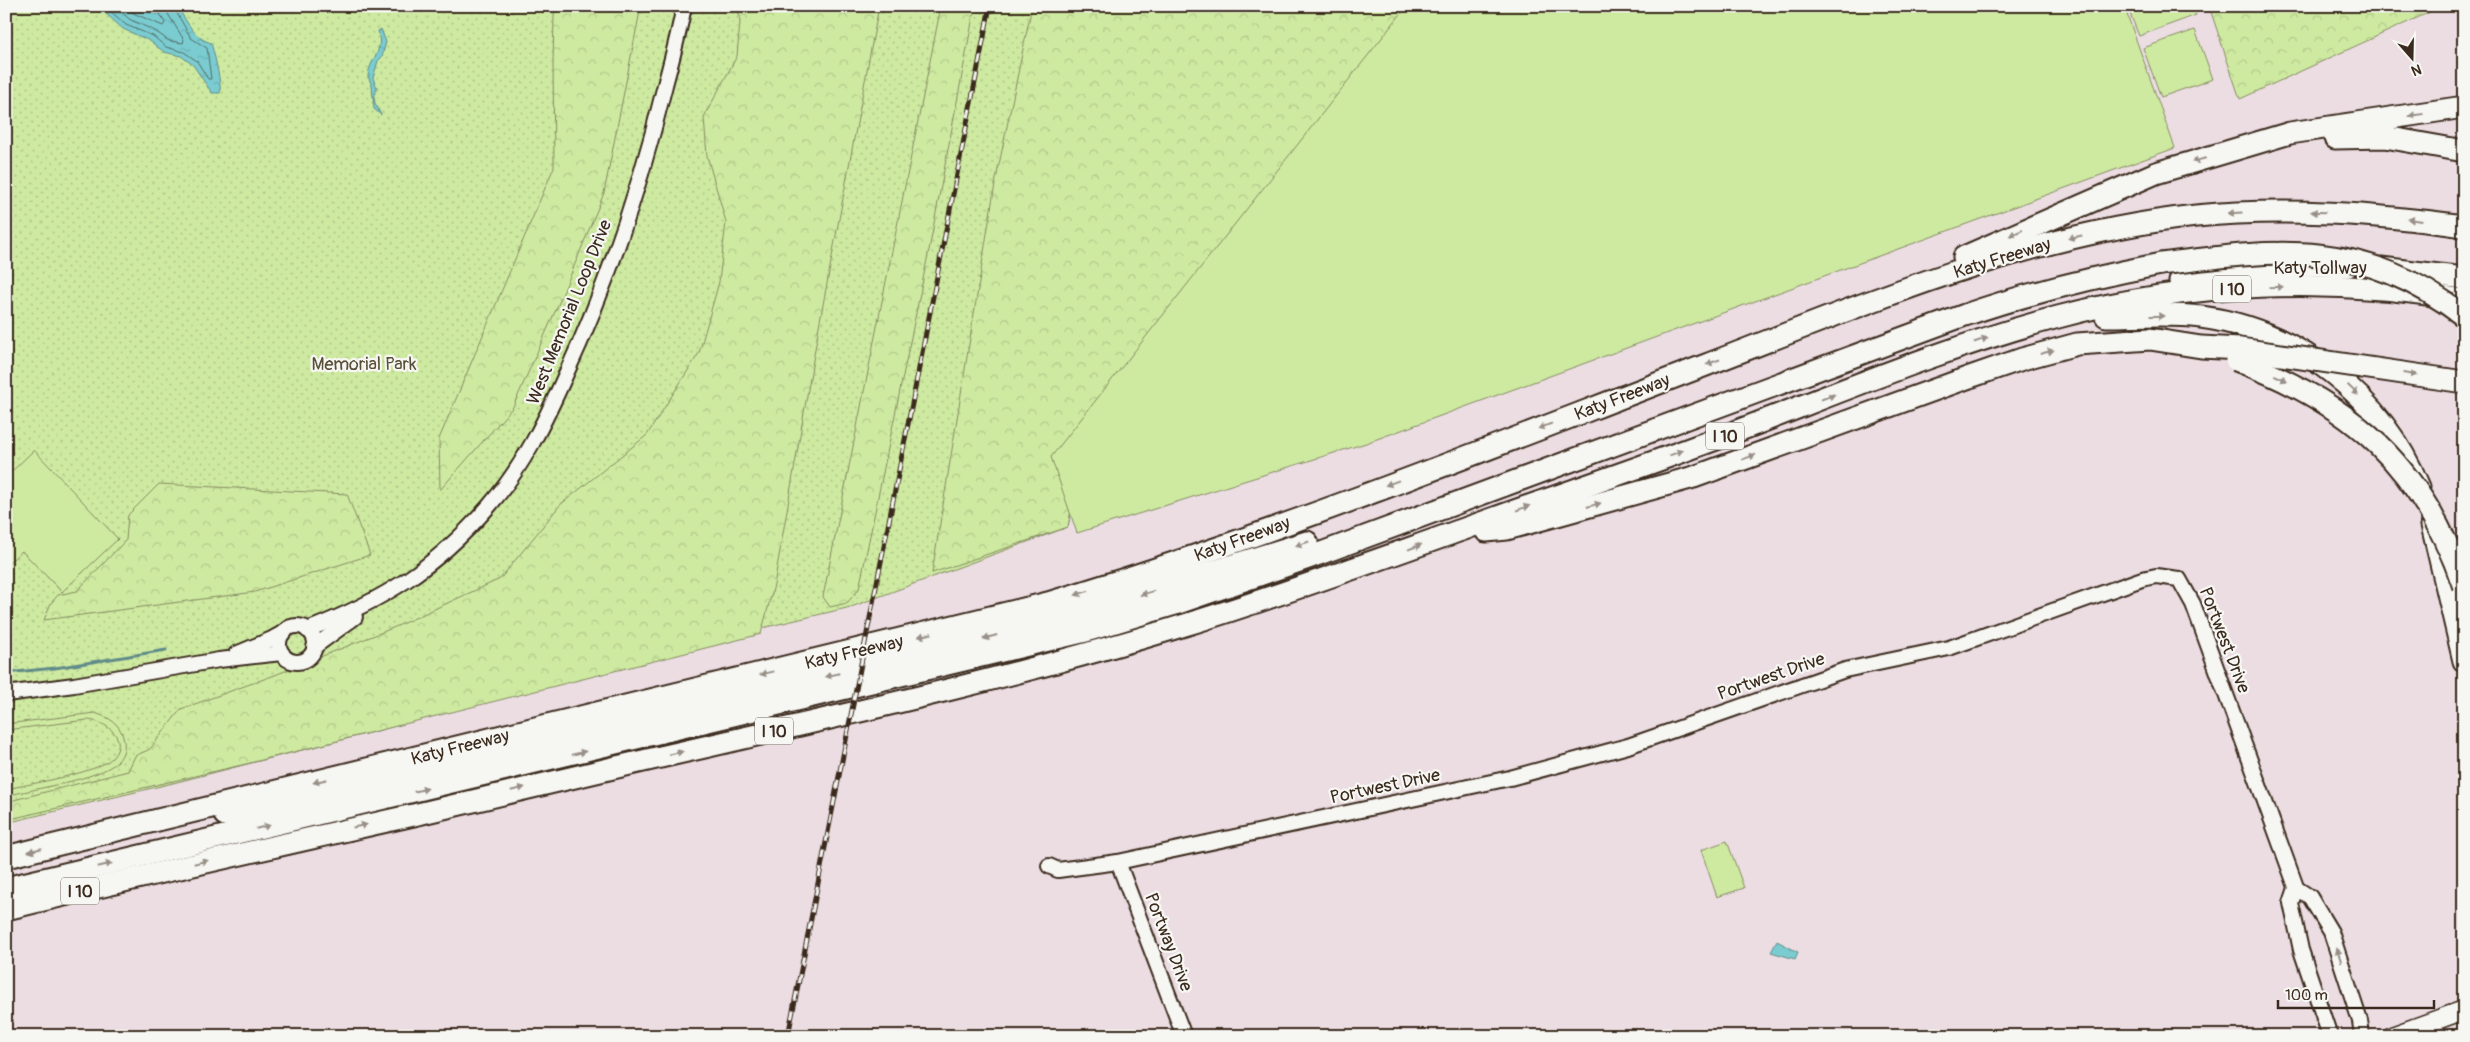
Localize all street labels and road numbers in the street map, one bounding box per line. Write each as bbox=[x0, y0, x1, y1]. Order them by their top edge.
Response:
street label: West Memorial Loop Drive bbox=[522, 216, 617, 408]
street label: Katy Freeway bbox=[1951, 233, 2054, 284]
street label: Katy Tollway bbox=[2273, 257, 2367, 280]
road number: I 10 bbox=[2213, 276, 2251, 302]
street label: Katy Freeway bbox=[1571, 369, 1673, 426]
road number: I 10 bbox=[1706, 422, 1744, 450]
street label: Katy Freeway bbox=[1191, 511, 1294, 567]
street label: Portwest Drive bbox=[2194, 584, 2255, 697]
street label: Katy Freeway bbox=[803, 630, 906, 675]
street label: Portwest Drive bbox=[1714, 647, 1828, 706]
road number: I 10 bbox=[755, 718, 793, 744]
street label: Katy Freeway bbox=[409, 724, 512, 771]
street label: Portwest Drive bbox=[1328, 764, 1442, 809]
road number: I 10 bbox=[61, 878, 99, 904]
street label: Portway Drive bbox=[1139, 890, 1198, 995]

